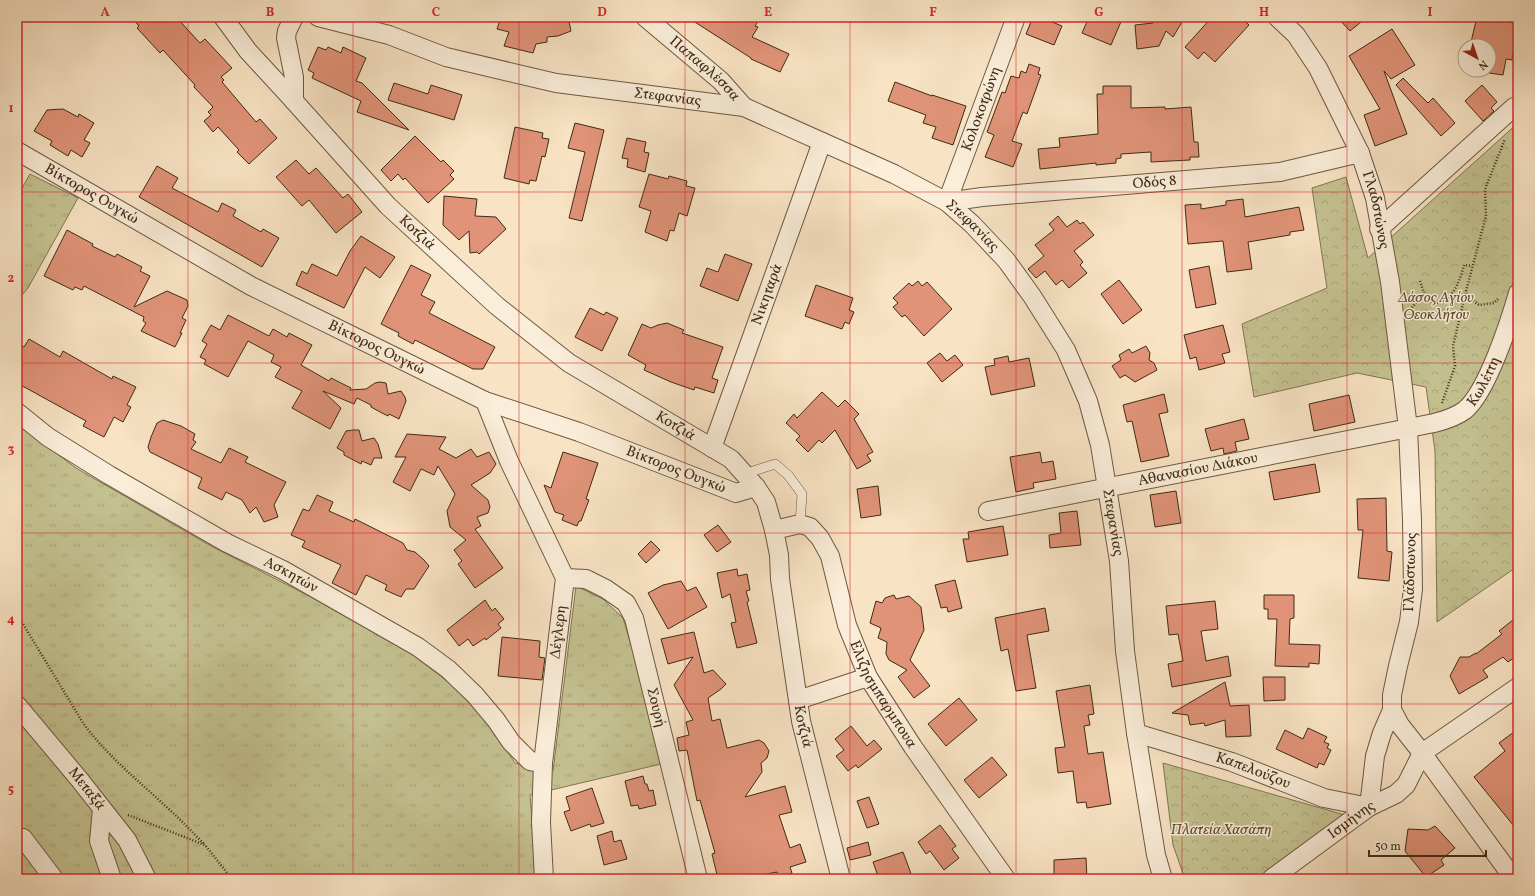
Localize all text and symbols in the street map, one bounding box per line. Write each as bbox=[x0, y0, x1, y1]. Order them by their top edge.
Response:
text: A bbox=[100, 4, 110, 22]
text: B bbox=[266, 4, 275, 22]
text: C bbox=[432, 4, 440, 22]
text: D bbox=[597, 4, 607, 22]
text: E bbox=[764, 4, 772, 22]
text: F bbox=[929, 4, 937, 22]
text: G bbox=[1094, 4, 1104, 22]
text: H bbox=[1259, 4, 1269, 22]
text: I bbox=[1428, 4, 1433, 22]
street label: Παπαφλέσσα bbox=[665, 31, 745, 106]
north arrow bbox=[1457, 38, 1497, 78]
text: N bbox=[1475, 56, 1490, 73]
street label: Κολοκοτρώνη bbox=[957, 64, 1007, 154]
street label: Στεφανίας bbox=[633, 83, 703, 112]
text: 1 bbox=[8, 100, 14, 118]
street label: Βίκτορος Ουγκώ bbox=[40, 158, 143, 230]
street label: Γλαδστώνος bbox=[1356, 168, 1394, 251]
street label: Οδός 8 bbox=[1132, 170, 1177, 195]
street label: Στεφανίας bbox=[941, 195, 1004, 257]
street label: Κοτζιά bbox=[394, 210, 440, 255]
street label: Νικηταρά bbox=[746, 261, 788, 328]
text: 2 bbox=[8, 270, 15, 288]
park label: Δάσος Αγίου Θεοκλήτου bbox=[1397, 288, 1474, 326]
street label: Βίκτορος Ουγκώ bbox=[324, 315, 429, 381]
street label: Κωλέττη bbox=[1462, 353, 1506, 411]
street label: Κοτζιά bbox=[651, 406, 700, 446]
text: 3 bbox=[8, 441, 15, 459]
street label: Βίκτορος Ουγκώ bbox=[623, 441, 729, 499]
street label: Αθανασίου Διάκου bbox=[1136, 448, 1260, 492]
street label: Στεφανίας bbox=[1097, 487, 1129, 558]
street label: Γλάδστωνος bbox=[1399, 532, 1423, 612]
street label: Ασκητών bbox=[260, 552, 322, 598]
street label: Δέγλερη bbox=[545, 604, 573, 660]
text: 4 bbox=[7, 611, 15, 629]
street label: Ελιζησμπαρμπουα bbox=[844, 637, 922, 753]
street label: Σουρή bbox=[641, 685, 671, 730]
street label: Κοτζιά bbox=[788, 704, 818, 750]
street label: Καπελούζου bbox=[1213, 747, 1294, 794]
street label: Μεταξά bbox=[63, 763, 110, 815]
text: 5 bbox=[8, 781, 14, 799]
street label: Ισμήνης bbox=[1324, 795, 1379, 844]
park label: Πλατεία Χασάπη bbox=[1170, 820, 1272, 841]
scale bar bbox=[1369, 832, 1486, 858]
text: 50 m bbox=[1375, 839, 1401, 855]

